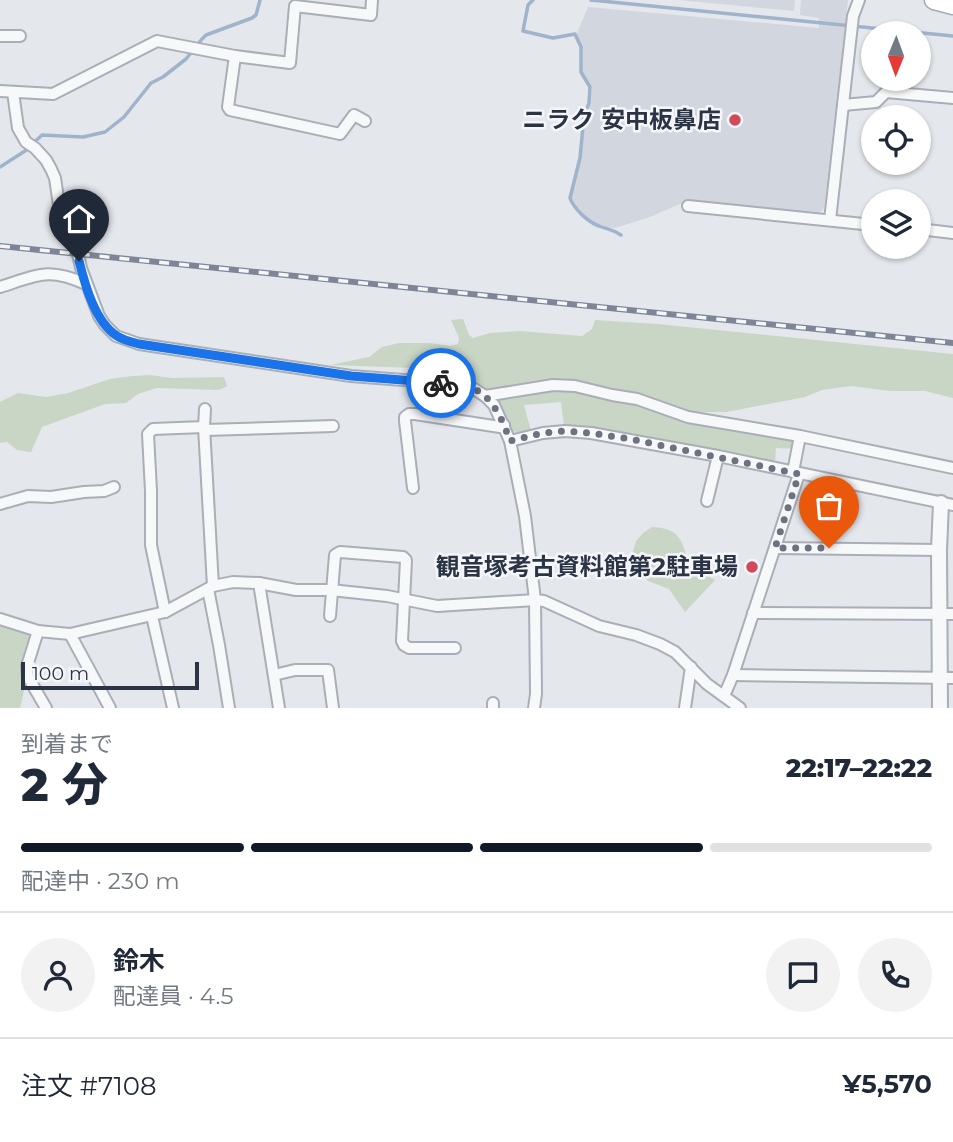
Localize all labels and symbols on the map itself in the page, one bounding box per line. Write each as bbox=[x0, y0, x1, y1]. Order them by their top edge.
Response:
north arrow bbox=[861, 21, 931, 91]
place label: ニラク 安中板鼻店 bbox=[522, 105, 721, 134]
marker: ニラク 安中板鼻店 bbox=[727, 112, 743, 128]
pin bbox=[49, 189, 109, 261]
courier bbox=[406, 348, 476, 418]
pin bbox=[799, 476, 859, 548]
place label: 観音塚考古資料館第2駐車場 bbox=[436, 552, 738, 581]
marker: 観音塚考古資料館第2駐車場 bbox=[744, 559, 760, 575]
scale bar bbox=[21, 659, 200, 691]

